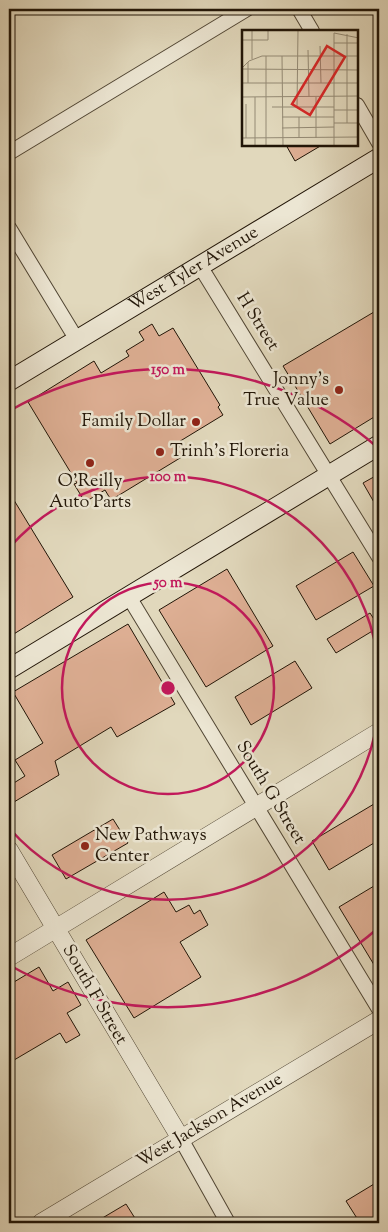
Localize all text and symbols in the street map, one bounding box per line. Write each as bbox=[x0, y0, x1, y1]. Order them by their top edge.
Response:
inset map bbox=[242, 30, 358, 146]
street label: West Tyler Avenue bbox=[124, 220, 264, 319]
street label: H Street bbox=[229, 288, 285, 356]
text: 150 m bbox=[151, 360, 185, 381]
place label: Jonny's True Value bbox=[243, 367, 329, 414]
marker: Jonny's True Value bbox=[333, 384, 345, 396]
place label: Family Dollar bbox=[82, 409, 186, 435]
marker: Family Dollar bbox=[190, 416, 202, 428]
place label: Trinh's Floreria bbox=[170, 439, 289, 465]
marker: Trinh's Floreria bbox=[154, 446, 166, 458]
marker: O'Reilly Auto Parts bbox=[84, 457, 96, 469]
text: 100 m bbox=[150, 467, 187, 488]
place label: O'Reilly Auto Parts bbox=[49, 469, 131, 516]
text: 50 m bbox=[153, 573, 183, 594]
centre of rings bbox=[159, 679, 177, 697]
street label: South G Street bbox=[229, 736, 311, 850]
place label: New Pathways Center bbox=[95, 823, 207, 870]
marker: New Pathways Center bbox=[79, 840, 91, 852]
street label: South F Street bbox=[55, 940, 133, 1050]
street label: West Jackson Avenue bbox=[132, 1067, 288, 1175]

